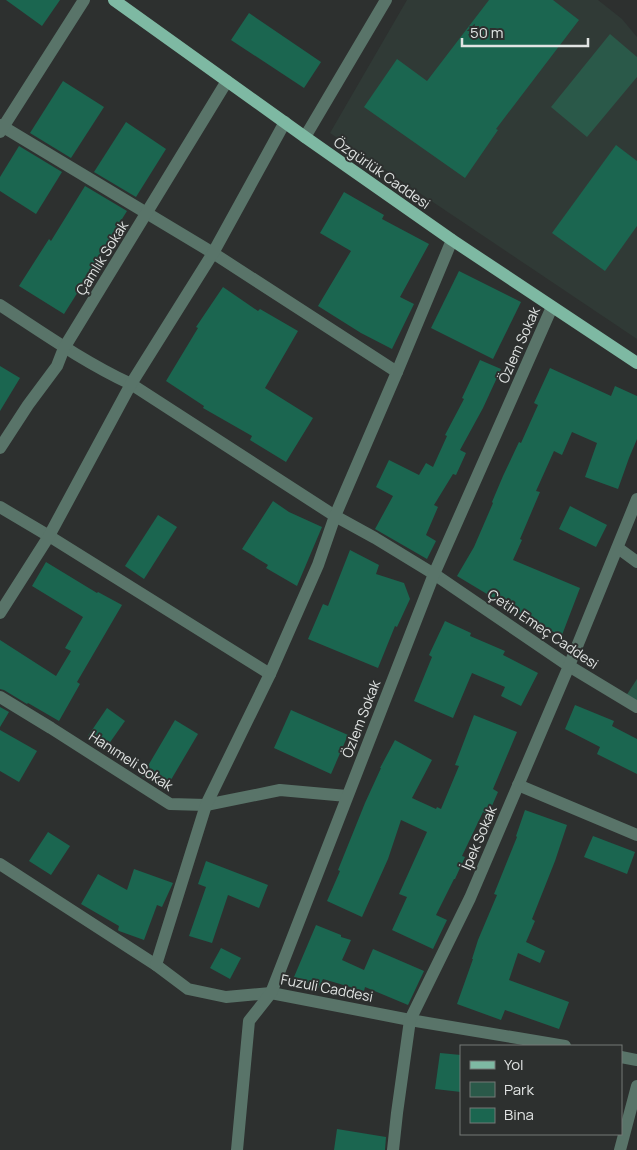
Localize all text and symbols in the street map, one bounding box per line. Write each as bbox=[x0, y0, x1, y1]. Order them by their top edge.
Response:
scale bar bbox=[462, 15, 588, 47]
text: 50 m bbox=[470, 22, 504, 43]
street label: Özgürlük Caddesi bbox=[330, 132, 434, 213]
street label: Çamlık Sokak bbox=[71, 216, 133, 299]
street label: Özlem Sokak bbox=[493, 303, 544, 386]
street label: Çetin Emeç Caddesi bbox=[484, 584, 602, 673]
street label: Özlem Sokak bbox=[337, 676, 384, 761]
street label: Hanımeli Sokak bbox=[85, 726, 178, 796]
street label: İpek Sokak bbox=[456, 802, 501, 873]
street label: Fuzuli Caddesi bbox=[279, 969, 375, 1006]
legend bbox=[460, 1045, 622, 1135]
text: Yol bbox=[504, 1054, 524, 1075]
text: Park bbox=[504, 1079, 534, 1100]
text: Bina bbox=[504, 1104, 534, 1125]

